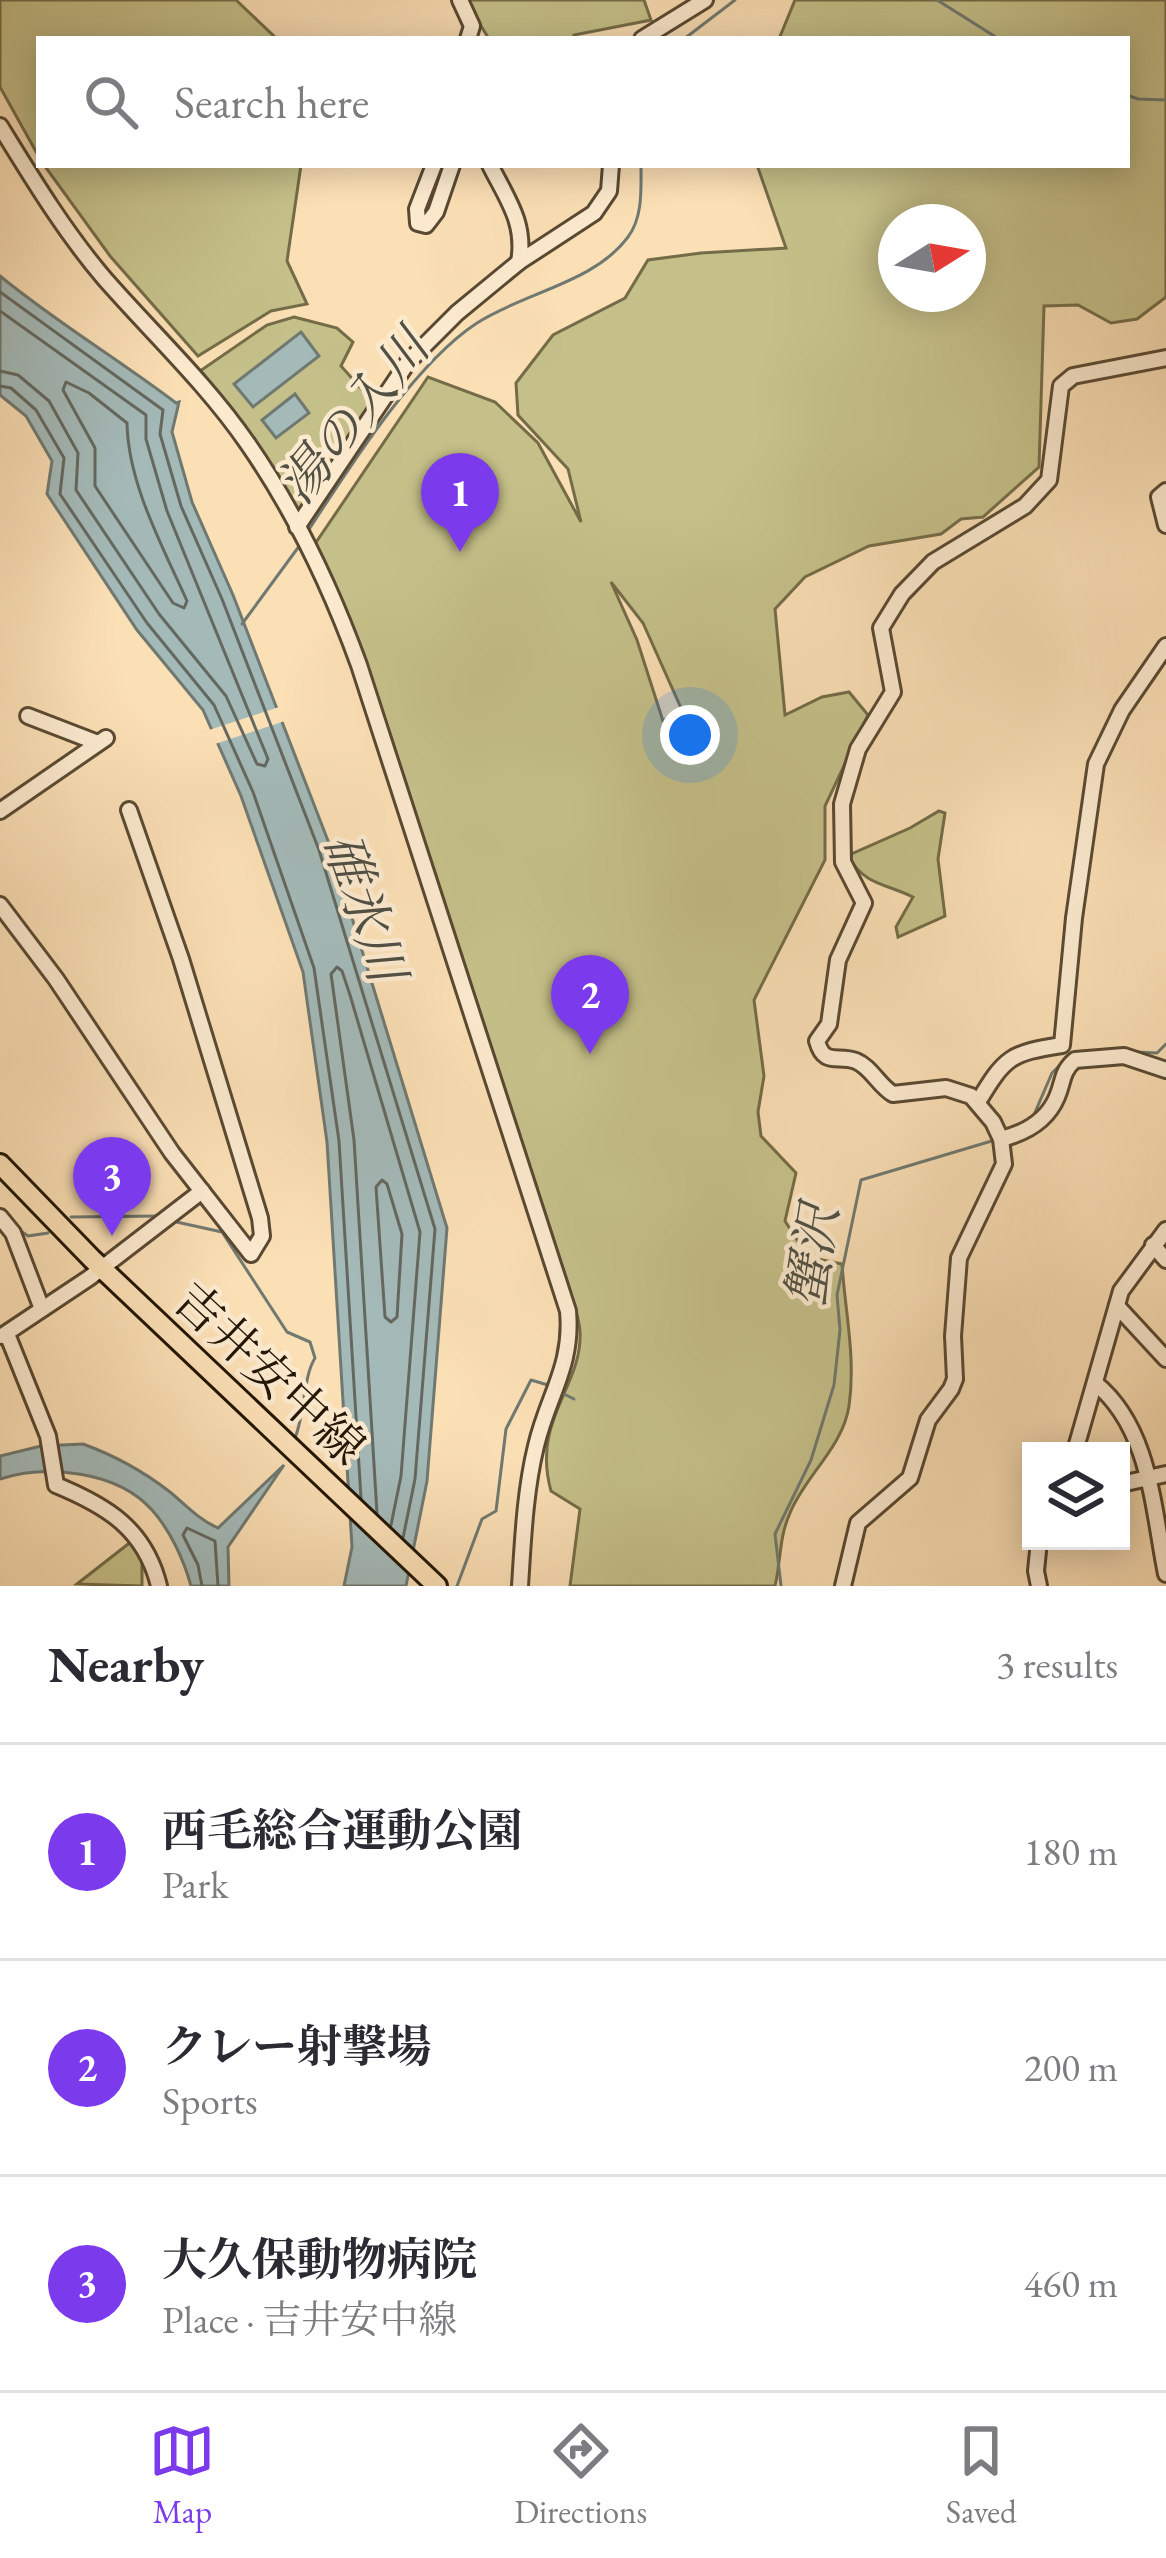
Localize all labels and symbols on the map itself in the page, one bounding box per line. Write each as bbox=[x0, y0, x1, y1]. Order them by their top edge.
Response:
north arrow bbox=[878, 204, 986, 312]
water label: 湯の入川 bbox=[263, 312, 446, 516]
pin: 1 bbox=[421, 453, 499, 552]
your location bbox=[660, 705, 720, 765]
water label: 碓氷川 bbox=[309, 824, 423, 995]
pin: 2 bbox=[551, 955, 629, 1054]
pin: 3 bbox=[73, 1137, 151, 1236]
water label: 蟹沢 bbox=[771, 1195, 854, 1312]
street label: 吉井安中線 bbox=[161, 1268, 379, 1478]

